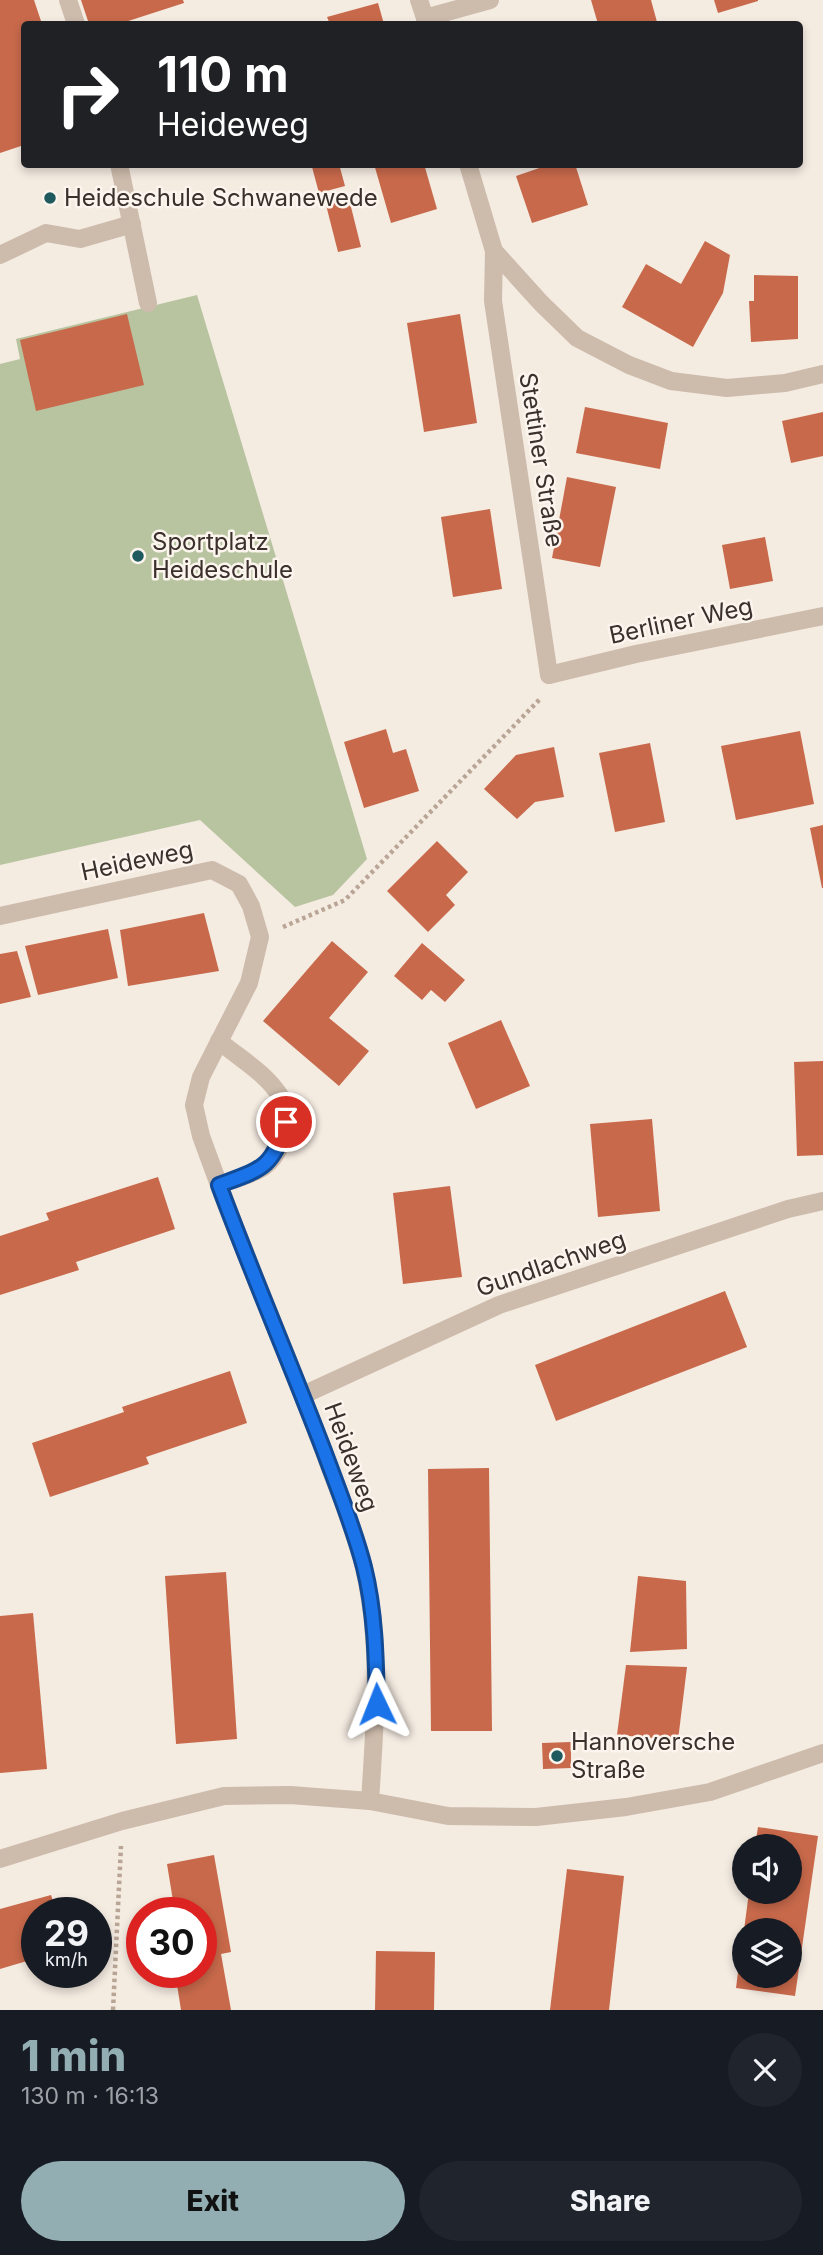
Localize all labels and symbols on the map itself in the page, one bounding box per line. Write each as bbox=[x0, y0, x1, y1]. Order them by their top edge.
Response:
place label: Heideschule Schwanewede bbox=[64, 183, 378, 212]
marker: Heideschule Schwanewede bbox=[42, 190, 58, 206]
street label: Stettiner Straße bbox=[513, 371, 570, 549]
place label: Sportplatz Heideschule bbox=[152, 527, 293, 584]
marker: Sportplatz Heideschule bbox=[130, 548, 146, 564]
street label: Berliner Weg bbox=[607, 591, 755, 650]
street label: Heideweg bbox=[78, 834, 196, 887]
pin bbox=[256, 1092, 316, 1152]
street label: Gundlachweg bbox=[472, 1224, 629, 1303]
street label: Heideweg bbox=[318, 1398, 385, 1515]
position arrow bbox=[340, 1667, 414, 1741]
place label: Hannoversche Straße bbox=[571, 1727, 735, 1784]
marker: Hannoversche Straße bbox=[549, 1748, 565, 1764]
speed limit sign: 30 bbox=[126, 1897, 217, 1988]

